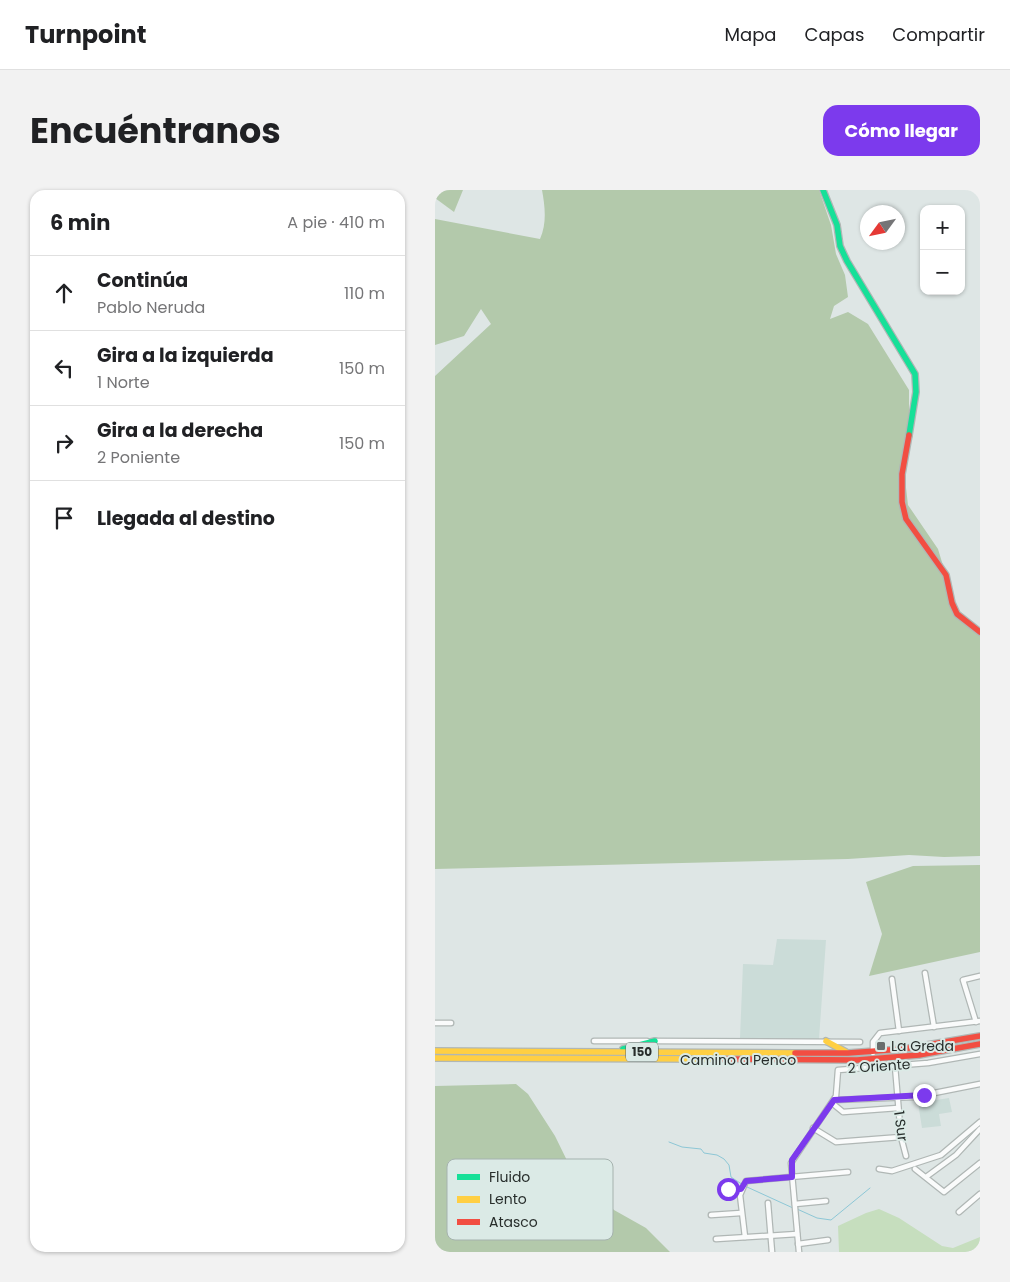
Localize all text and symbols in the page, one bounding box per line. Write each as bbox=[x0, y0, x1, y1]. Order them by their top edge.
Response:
text: Turnpoint bbox=[25, 18, 146, 51]
text: Mapa bbox=[724, 22, 777, 47]
text: Capas bbox=[805, 22, 864, 47]
text: Compartir bbox=[892, 22, 985, 47]
button: Cómo llegar bbox=[823, 105, 980, 156]
text: Encuéntranos bbox=[30, 106, 281, 155]
north arrow bbox=[860, 205, 905, 250]
map controls bbox=[920, 205, 965, 295]
button: + bbox=[920, 205, 965, 250]
text: 6 min bbox=[50, 208, 110, 237]
text: A pie · 410 m bbox=[287, 211, 385, 234]
button: − bbox=[920, 250, 965, 295]
text: Continúa bbox=[97, 267, 188, 294]
icon: ahead bbox=[50, 279, 78, 307]
text: 110 m bbox=[344, 282, 385, 305]
text: Pablo Neruda bbox=[97, 296, 205, 319]
text: Gira a la izquierda bbox=[97, 342, 274, 369]
icon: left bbox=[50, 354, 78, 382]
text: 150 m bbox=[339, 357, 385, 380]
text: 1 Norte bbox=[97, 371, 150, 394]
text: Gira a la derecha bbox=[97, 417, 263, 444]
icon: right bbox=[50, 429, 78, 457]
text: 150 m bbox=[339, 432, 385, 455]
text: 2 Poniente bbox=[97, 446, 180, 469]
icon: arrive bbox=[50, 504, 78, 532]
text: Llegada al destino bbox=[97, 505, 275, 532]
place label: La Greda bbox=[891, 1036, 954, 1056]
marker: La Greda bbox=[875, 1040, 887, 1052]
road number: 150 bbox=[626, 1042, 658, 1062]
street label: Camino a Penco bbox=[680, 1050, 796, 1070]
street label: 2 Oriente bbox=[847, 1054, 911, 1078]
route end bbox=[913, 1084, 936, 1107]
street label: 1 Sur bbox=[889, 1109, 913, 1143]
legend bbox=[447, 1159, 613, 1240]
text: Fluido bbox=[489, 1167, 530, 1187]
route start bbox=[717, 1178, 740, 1201]
text: Lento bbox=[489, 1189, 527, 1209]
text: Atasco bbox=[489, 1212, 538, 1232]

